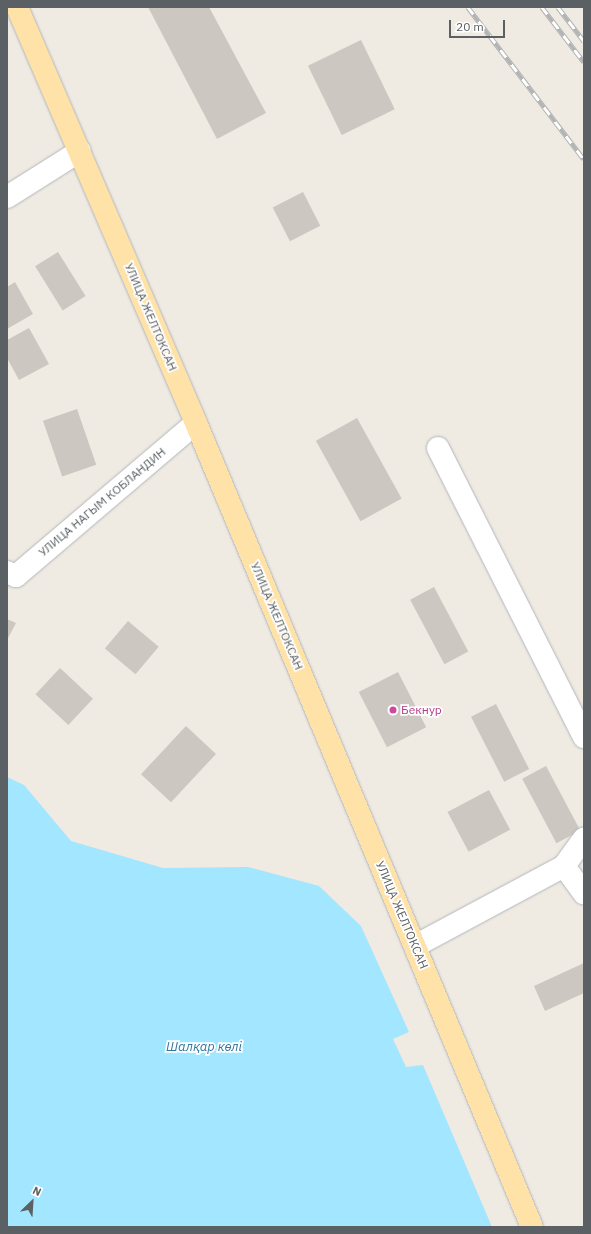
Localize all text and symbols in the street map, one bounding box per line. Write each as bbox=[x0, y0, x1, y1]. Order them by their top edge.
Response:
scale bar bbox=[451, 12, 507, 38]
text: 20 m bbox=[456, 19, 484, 34]
street label: УЛИЦА ЖЕЛТОКСАН bbox=[122, 261, 180, 373]
street label: УЛИЦА НАГЫМ КОБЛАНДИН bbox=[36, 445, 168, 559]
street label: УЛИЦА ЖЕЛТОКСАН bbox=[248, 560, 306, 672]
place label: Бекнур bbox=[401, 703, 442, 717]
marker: Бекнур bbox=[388, 705, 398, 715]
street label: УЛИЦА ЖЕЛТОКСАН bbox=[373, 859, 431, 971]
water label: Шалқар көлі bbox=[166, 1039, 242, 1055]
north arrow bbox=[12, 1182, 52, 1222]
text: N bbox=[31, 1183, 44, 1199]

